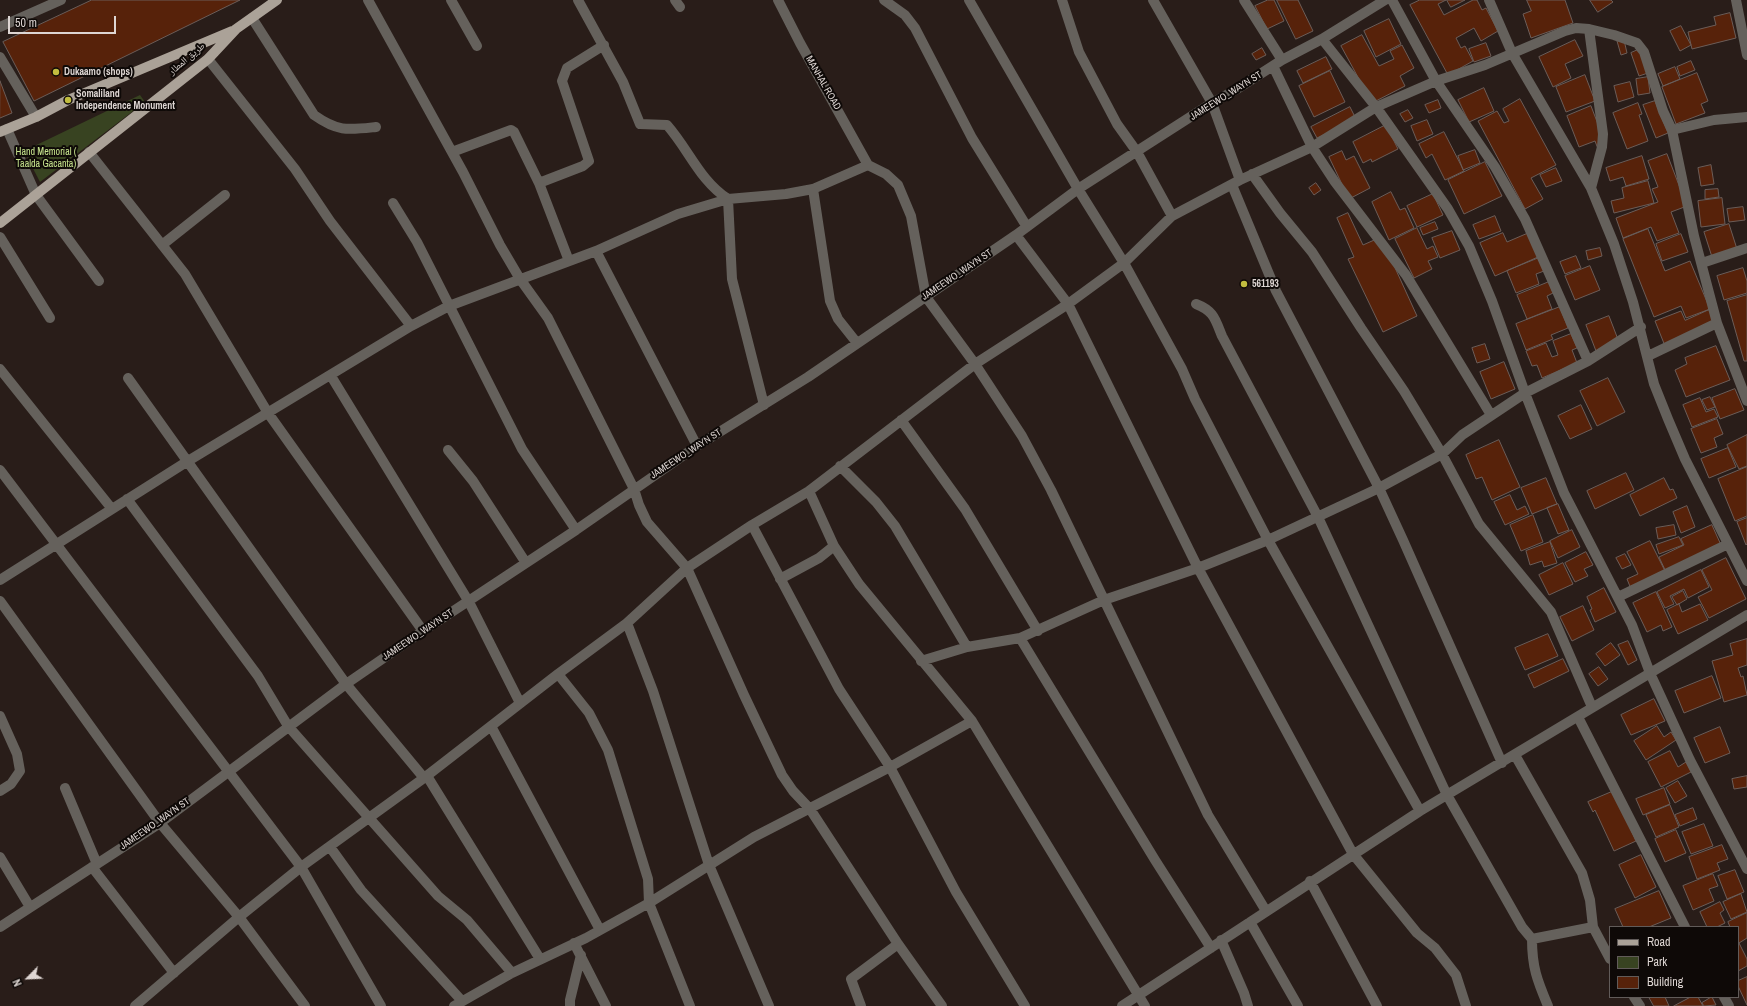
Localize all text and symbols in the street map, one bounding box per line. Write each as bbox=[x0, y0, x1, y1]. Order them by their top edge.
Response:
scale bar bbox=[10, 8, 118, 34]
text: 50 m bbox=[15, 15, 37, 31]
street label: طريق المطار bbox=[166, 40, 208, 78]
street label: MANHAL ROAD bbox=[803, 54, 843, 112]
place label: Dukaamo (shops) bbox=[64, 66, 133, 78]
marker: Dukaamo (shops) bbox=[51, 67, 61, 77]
street label: JAMEEWO_WAYN ST bbox=[1188, 69, 1264, 123]
place label: Somaliland Independence Monument bbox=[76, 88, 175, 112]
marker: Somaliland Independence Monument bbox=[63, 95, 73, 105]
park label: Hand Memorial ( Taalda Gacanta) bbox=[15, 146, 77, 170]
street label: JAMEEWO_WAYN ST bbox=[919, 247, 995, 303]
place label: 561193 bbox=[1252, 278, 1279, 290]
marker: 561193 bbox=[1239, 279, 1249, 289]
street label: JAMEEWO_WAYN ST bbox=[648, 427, 724, 481]
street label: JAMEEWO_WAYN ST bbox=[380, 607, 456, 663]
street label: JAMEEWO_WAYN ST bbox=[118, 795, 192, 853]
legend bbox=[1609, 926, 1739, 998]
text: Road bbox=[1647, 934, 1671, 950]
text: Park bbox=[1647, 954, 1667, 970]
north arrow bbox=[8, 958, 48, 998]
text: Building bbox=[1647, 974, 1683, 990]
text: N bbox=[9, 977, 25, 989]

